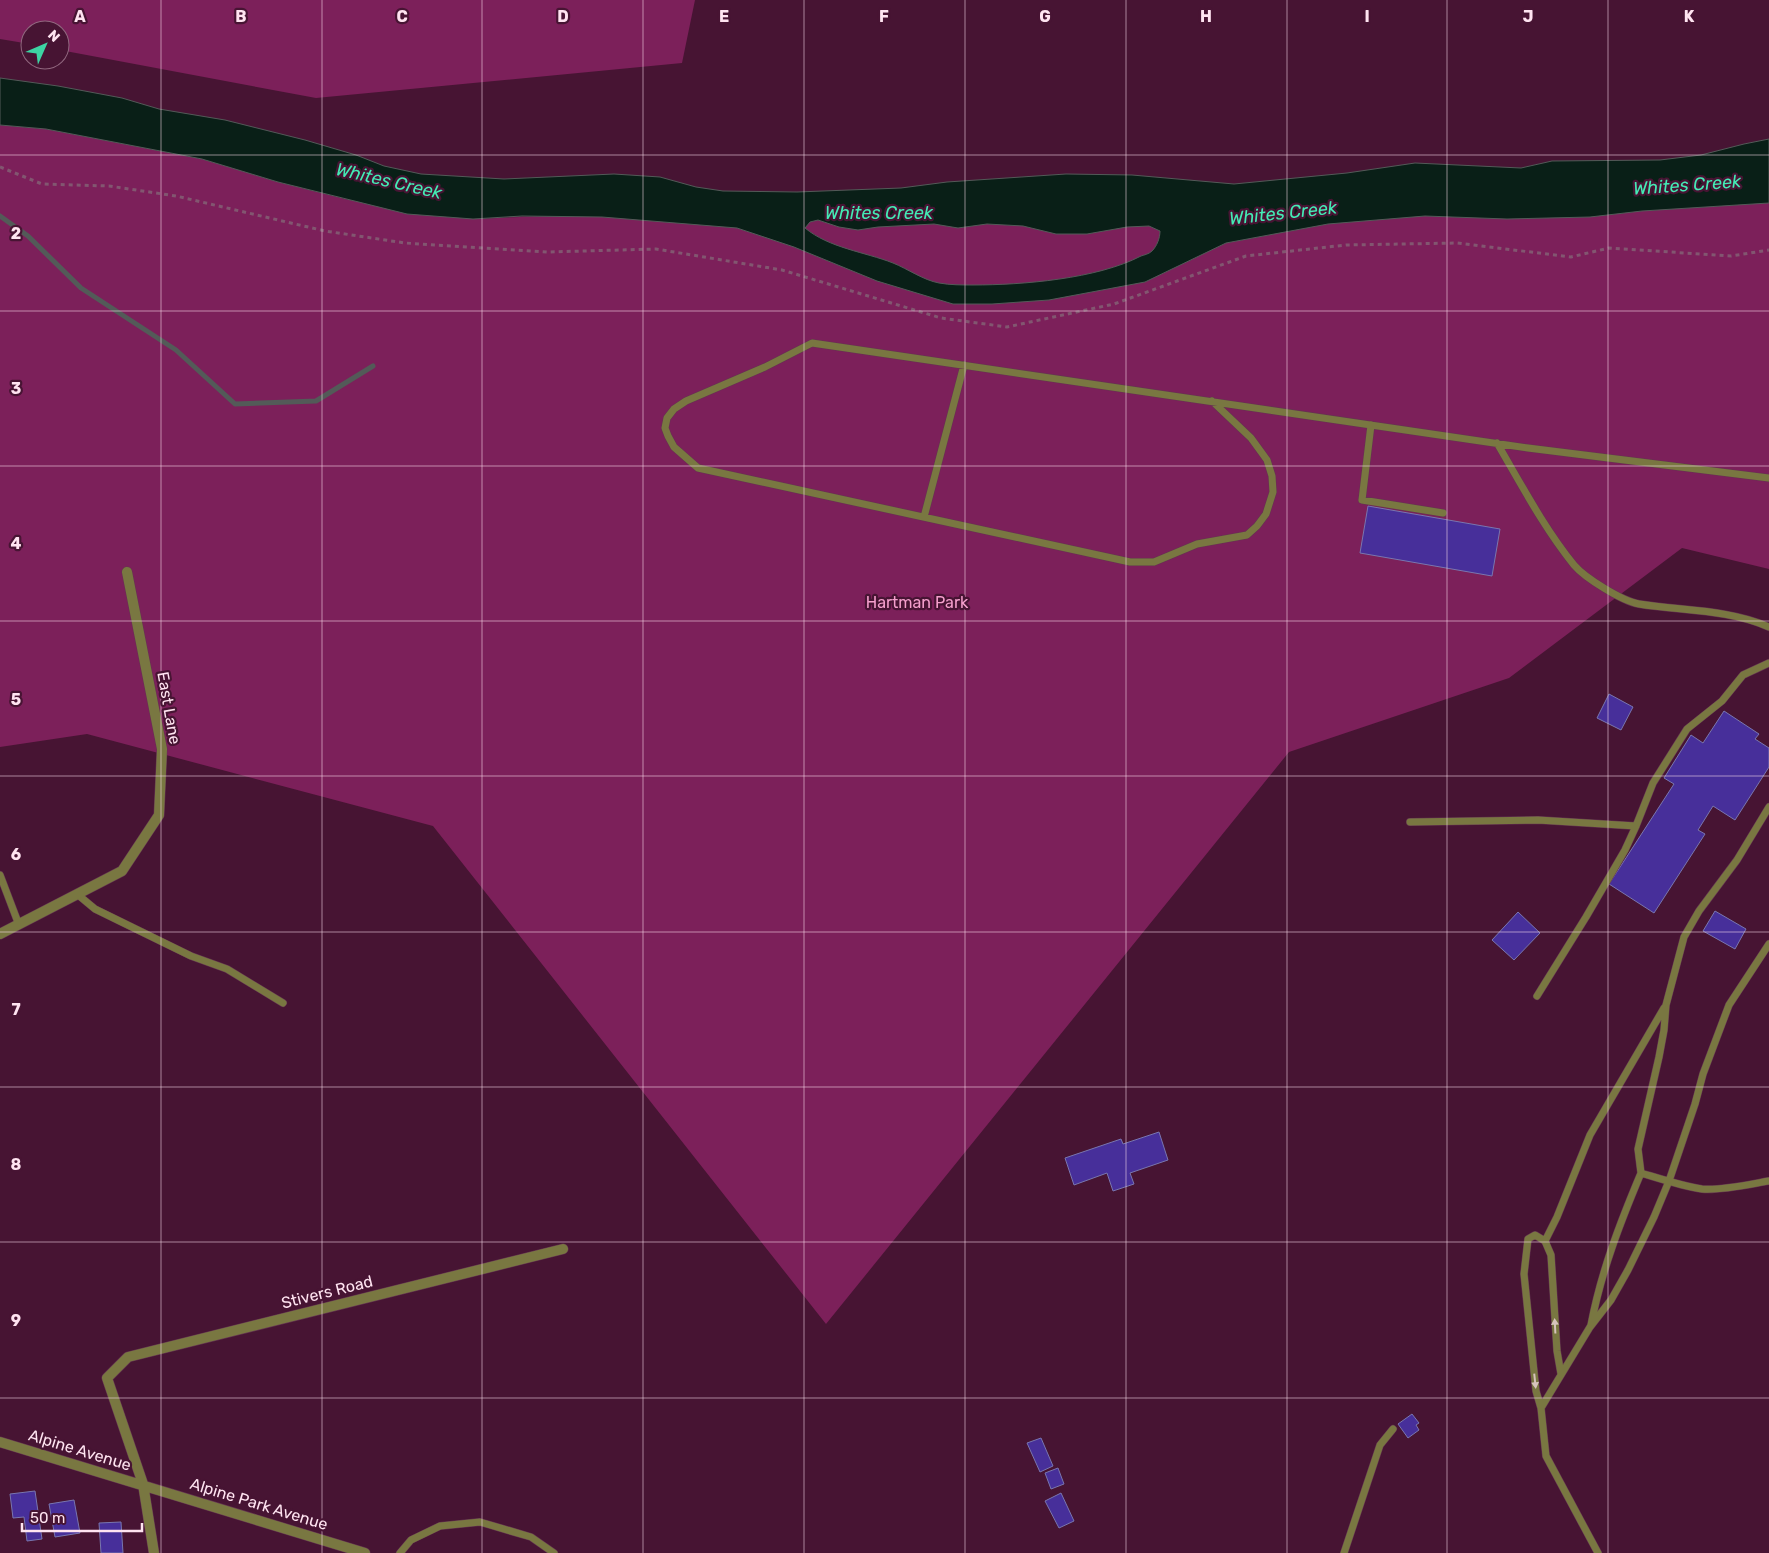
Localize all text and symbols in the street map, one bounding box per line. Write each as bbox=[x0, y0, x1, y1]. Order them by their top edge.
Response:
text: A bbox=[74, 7, 86, 26]
text: B bbox=[235, 7, 247, 26]
text: C bbox=[396, 7, 408, 26]
text: D bbox=[557, 7, 569, 26]
text: E bbox=[719, 7, 729, 26]
text: F bbox=[879, 7, 889, 26]
text: G bbox=[1039, 7, 1051, 26]
text: H bbox=[1200, 7, 1212, 26]
text: I bbox=[1364, 7, 1370, 26]
text: J bbox=[1523, 7, 1533, 26]
text: K bbox=[1684, 7, 1695, 26]
north arrow bbox=[20, 20, 70, 70]
text: N bbox=[44, 27, 63, 46]
water label: Whites Creek bbox=[334, 158, 445, 204]
water label: Whites Creek bbox=[1632, 170, 1742, 200]
water label: Whites Creek bbox=[1228, 196, 1339, 230]
water label: Whites Creek bbox=[825, 202, 934, 224]
text: 2 bbox=[11, 224, 21, 243]
text: 3 bbox=[11, 379, 21, 398]
text: 4 bbox=[11, 534, 22, 553]
park label: Hartman Park bbox=[866, 593, 969, 612]
street label: East Lane bbox=[153, 670, 185, 746]
text: 5 bbox=[11, 690, 21, 709]
text: 6 bbox=[11, 845, 21, 864]
text: 7 bbox=[11, 1000, 21, 1019]
text: 8 bbox=[11, 1155, 22, 1174]
street label: Stivers Road bbox=[279, 1271, 375, 1313]
text: 9 bbox=[11, 1311, 21, 1330]
one-way arrow bbox=[1551, 1318, 1559, 1334]
one-way arrow bbox=[1531, 1374, 1539, 1390]
street label: Alpine Avenue bbox=[26, 1425, 134, 1475]
street label: Alpine Park Avenue bbox=[188, 1474, 330, 1534]
scale bar bbox=[22, 1500, 142, 1532]
text: 50 m bbox=[30, 1509, 65, 1527]

